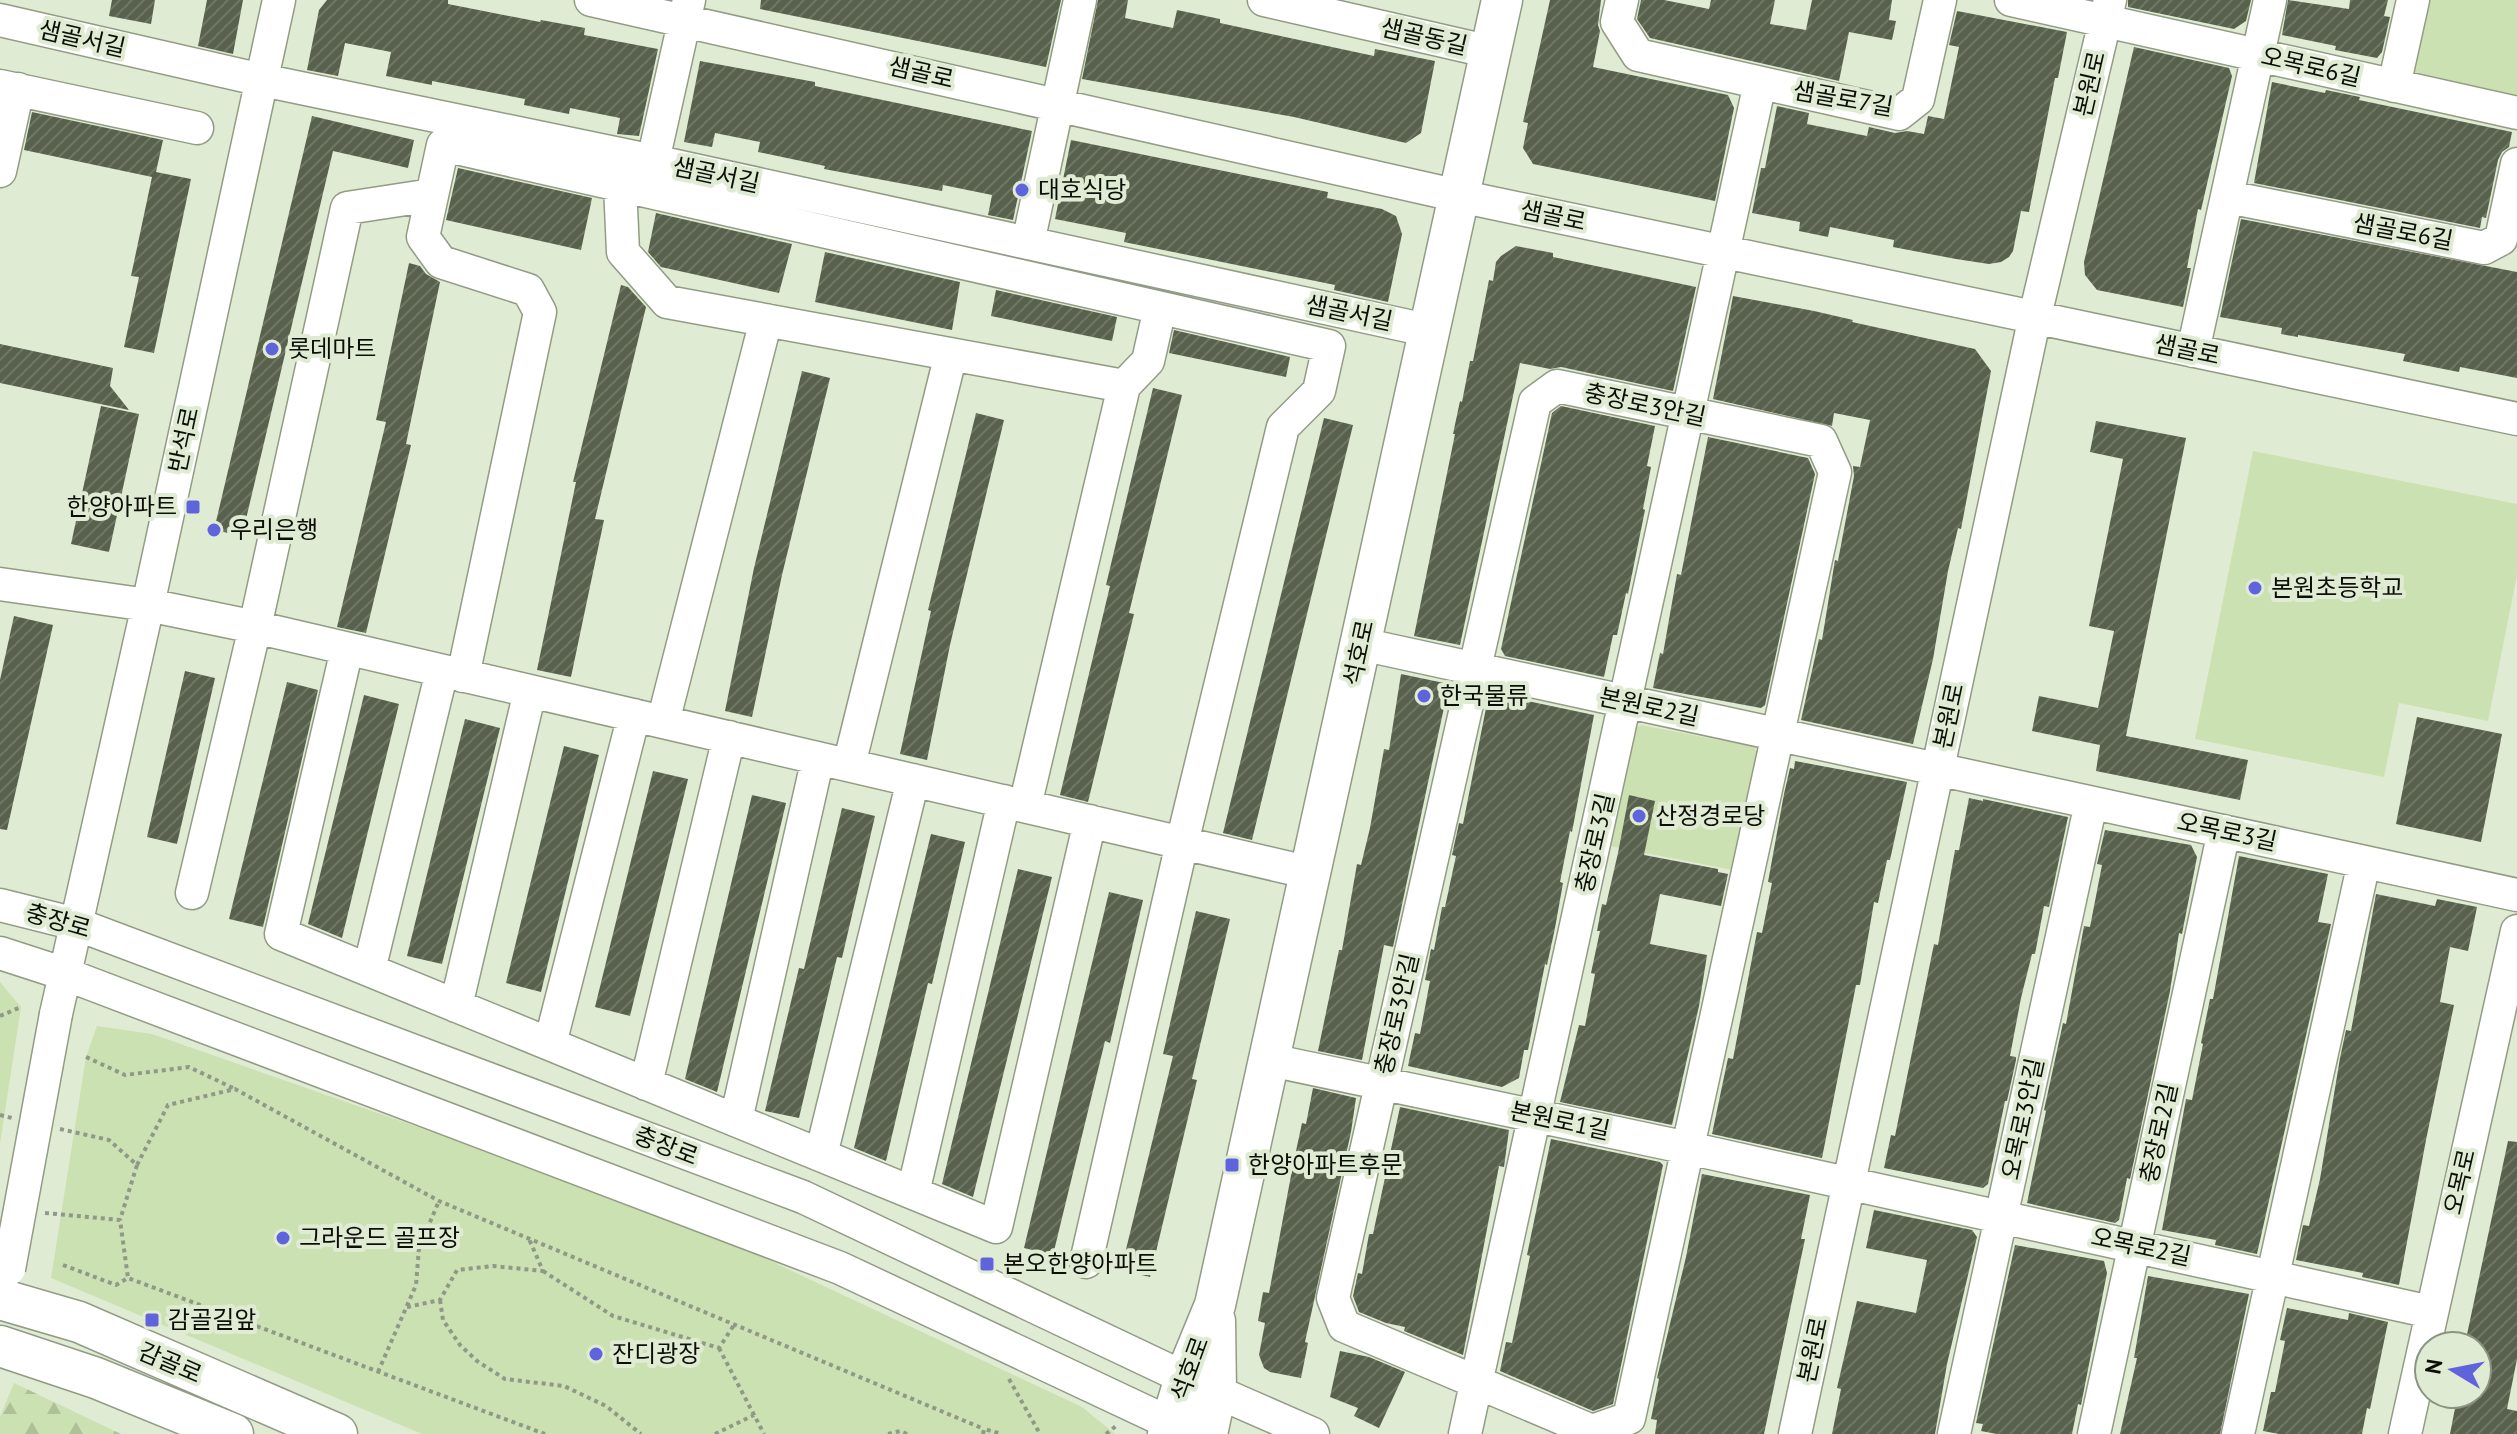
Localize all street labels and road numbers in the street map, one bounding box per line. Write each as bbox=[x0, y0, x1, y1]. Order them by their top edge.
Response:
street label: 샘골동길 bbox=[1378, 11, 1471, 62]
street label: 샘골서길 bbox=[36, 13, 129, 64]
street label: 오목로6길 bbox=[2258, 40, 2364, 93]
street label: 본원로 bbox=[2067, 48, 2112, 120]
street label: 샘골로 bbox=[885, 50, 957, 95]
street label: 샘골로7길 bbox=[1790, 74, 1896, 123]
street label: 샘골서길 bbox=[670, 150, 763, 199]
street label: 샘골로 bbox=[1517, 193, 1589, 238]
street label: 샘골로6길 bbox=[2350, 207, 2456, 256]
street label: 샘골서길 bbox=[1303, 288, 1396, 337]
street label: 샘골로 bbox=[2151, 327, 2223, 372]
street label: 충장로3안길 bbox=[1581, 377, 1709, 433]
street label: 반석로 bbox=[161, 404, 206, 476]
street label: 석호로 bbox=[1336, 617, 1381, 689]
street label: 본원로 bbox=[1926, 680, 1971, 752]
street label: 본원로2길 bbox=[1596, 681, 1702, 732]
street label: 충장로3길 bbox=[1568, 790, 1621, 896]
street label: 오목로3길 bbox=[2174, 806, 2280, 857]
street label: 충장로 bbox=[22, 896, 94, 945]
street label: 충장로3안길 bbox=[1368, 950, 1426, 1078]
street label: 오목로3안길 bbox=[1995, 1055, 2051, 1183]
street label: 충장로2길 bbox=[2133, 1080, 2184, 1186]
street label: 본원로1길 bbox=[1507, 1095, 1613, 1146]
street label: 충장로 bbox=[630, 1119, 703, 1172]
street label: 오목로 bbox=[2437, 1146, 2482, 1218]
street label: 오목로2길 bbox=[2088, 1221, 2194, 1272]
street label: 본원로 bbox=[1790, 1314, 1835, 1386]
street label: 석호로 bbox=[1164, 1332, 1215, 1405]
street label: 감골로 bbox=[134, 1335, 207, 1390]

